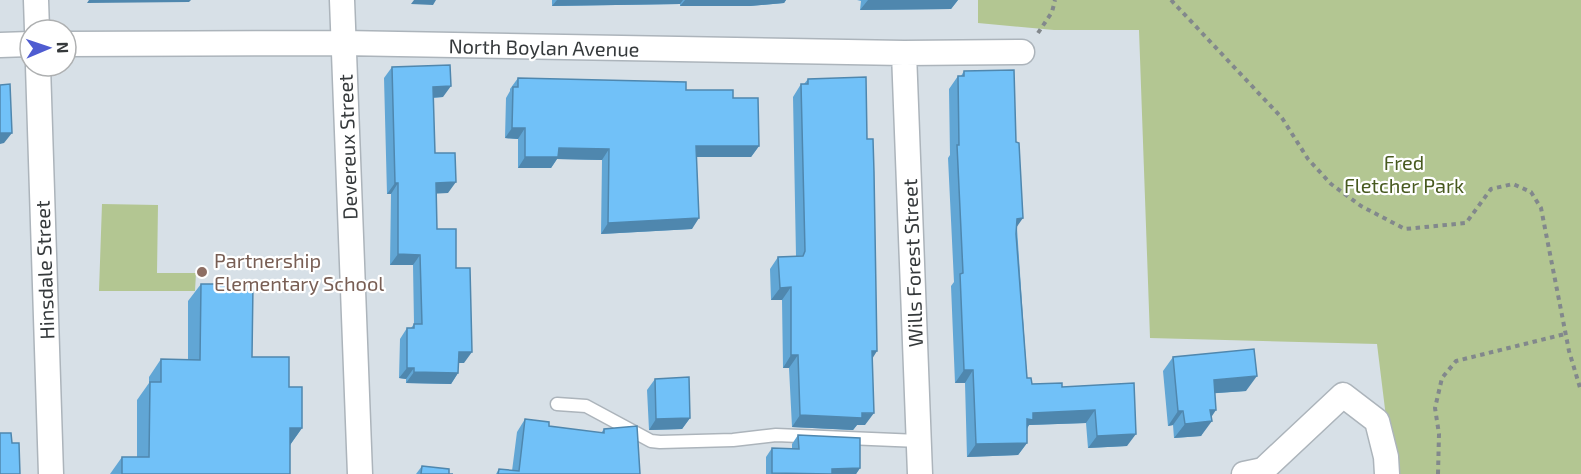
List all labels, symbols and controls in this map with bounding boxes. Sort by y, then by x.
north arrow [18,18,78,78]
street label: North Boylan Avenue [448,33,640,61]
text: N [54,41,73,54]
street label: Devereux Street [332,73,362,220]
park label: Fred Fletcher Park [1344,150,1464,197]
street label: Wills Forest Street [897,178,927,348]
street label: Hinsdale Street [30,200,58,340]
place label: Partnership Elementary School [214,248,384,295]
marker: Partnership Elementary School [195,265,209,279]

